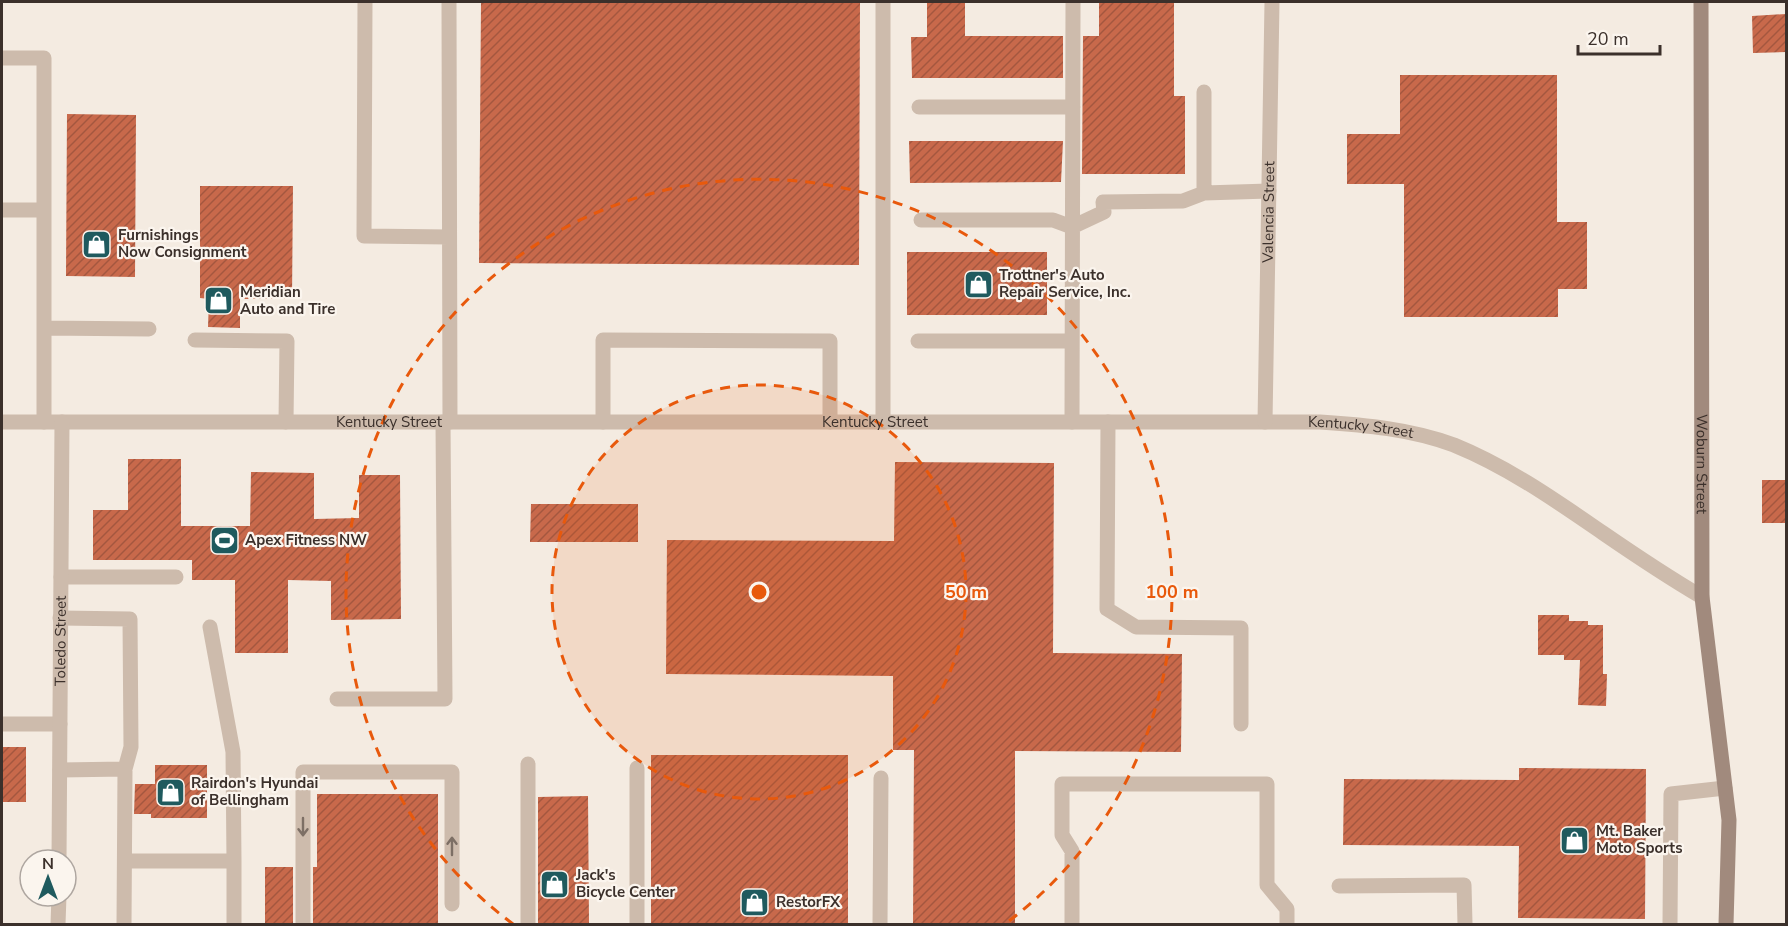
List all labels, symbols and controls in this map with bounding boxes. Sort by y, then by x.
scale bar [1578,18,1660,56]
text: 20 m [1587,27,1629,51]
street label: Valencia Street [1258,160,1279,264]
place label: Furnishings Now Consignment [118,225,247,262]
shop icon: Furnishings Now Consignment [81,228,113,260]
place label: Trottner's Auto Repair Service, Inc. [999,265,1131,302]
shop icon: Trottner's Auto Repair Service, Inc. [962,268,994,300]
place label: Meridian Auto and Tire [240,282,335,319]
shop icon: Meridian Auto and Tire [203,285,235,317]
street label: Kentucky Street [336,412,443,432]
street label: Kentucky Street [822,412,929,432]
street label: Kentucky Street [1308,412,1416,443]
street label: Woburn Street [1692,414,1712,515]
sports icon: Apex Fitness NW [208,524,240,556]
place label: Apex Fitness NW [245,530,367,550]
text: 50 m [945,580,987,604]
text: 100 m [1145,580,1199,604]
centre of rings [749,582,769,602]
street label: Toledo Street [50,595,71,686]
place label: Rairdon's Hyundai of Bellingham [191,773,318,810]
shop icon: Rairdon's Hyundai of Bellingham [154,776,186,808]
one-way arrow [297,816,309,836]
place label: Mt. Baker Moto Sports [1596,821,1682,858]
shop icon: Mt. Baker Moto Sports [1559,824,1591,856]
one-way arrow [446,836,458,856]
north arrow [18,848,78,908]
text: N [42,853,54,875]
place label: Jack's Bicycle Center [575,865,675,902]
shop icon: Jack's Bicycle Center [539,868,571,900]
shop icon: RestorFX [739,886,771,918]
place label: RestorFX [776,892,841,912]

